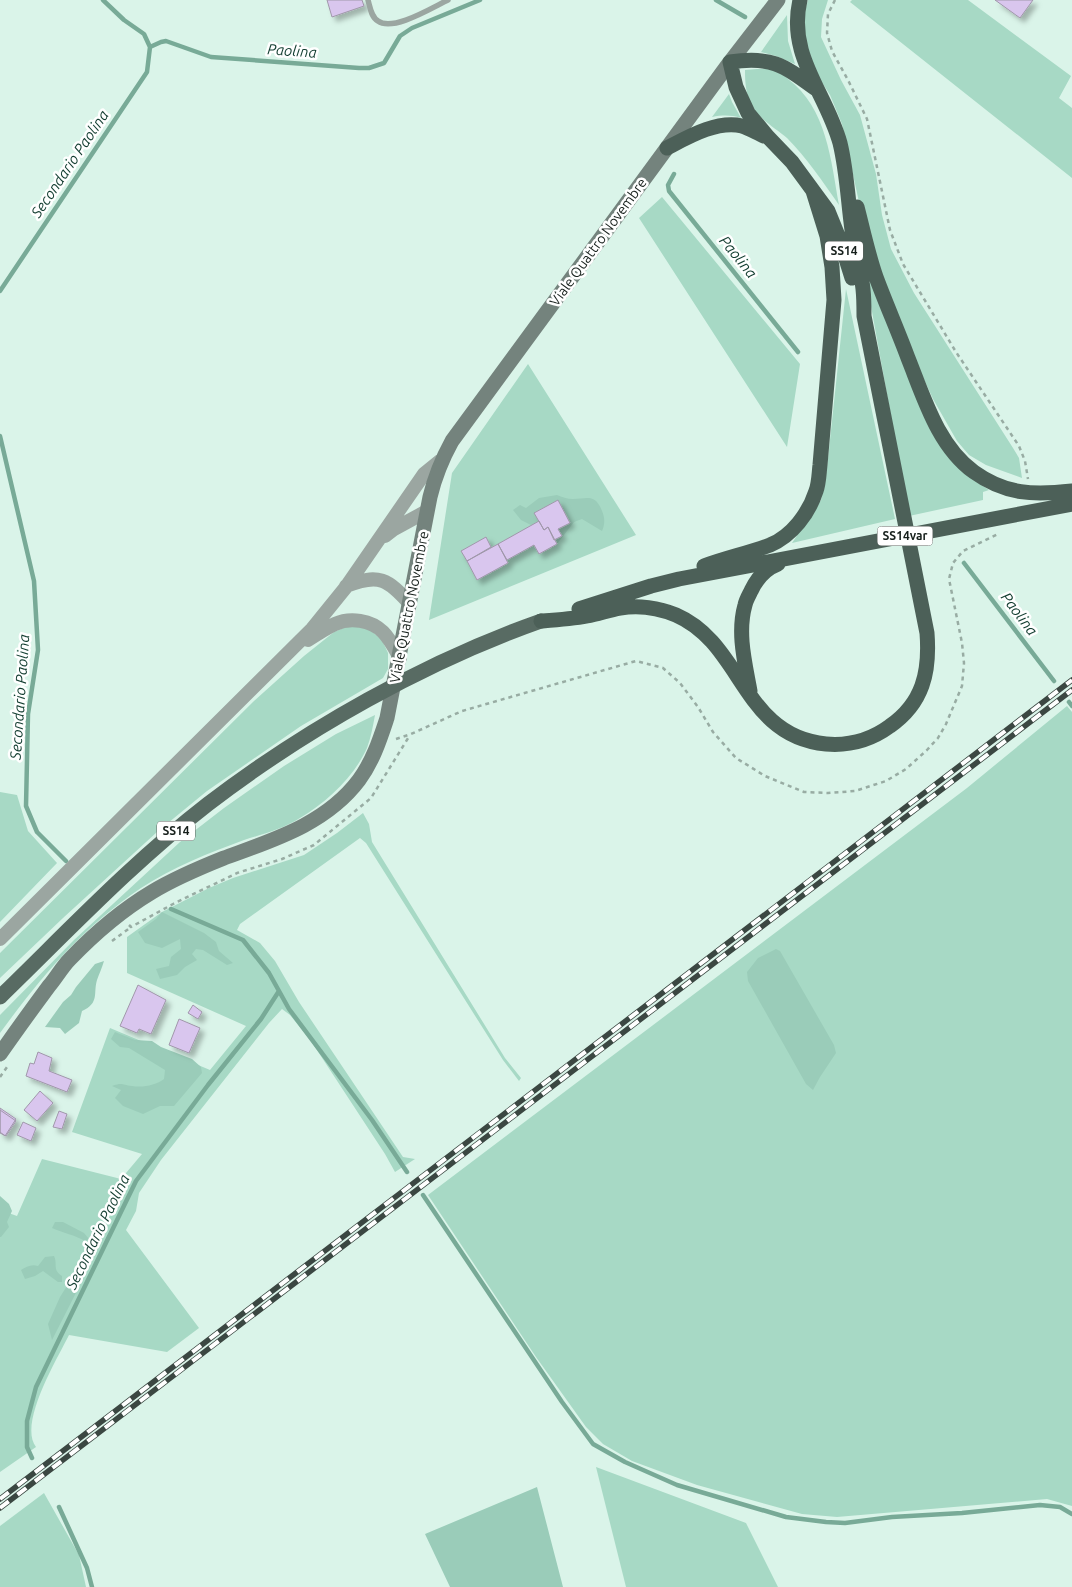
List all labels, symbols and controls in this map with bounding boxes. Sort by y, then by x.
water label: Paolina [267,40,317,61]
water label: Secondario Paolina [27,107,112,221]
street label: Viale Quattro Novembre [546,175,650,309]
water label: Paolina [716,232,761,281]
road number: SS14 [825,242,863,260]
road number: SS14var [878,526,932,546]
street label: Viale Quattro Novembre [386,530,432,684]
water label: Paolina [998,589,1041,639]
water label: Secondario Paolina [7,634,32,761]
road number: SS14 [157,821,195,840]
water label: Secondario Paolina [62,1172,133,1293]

